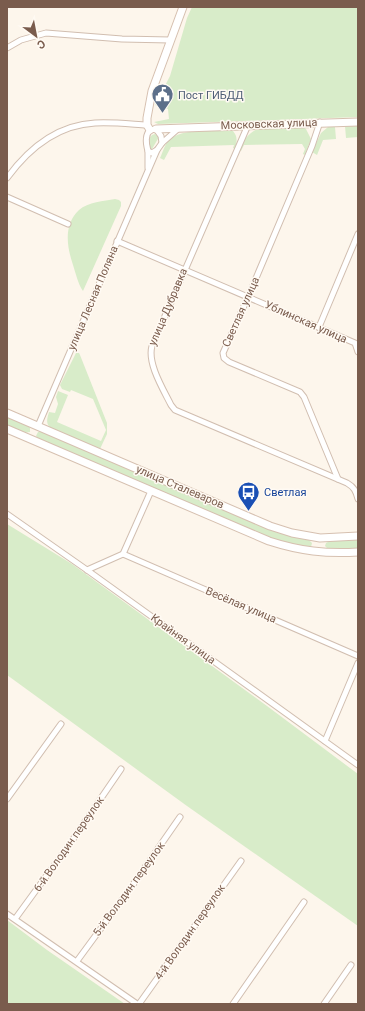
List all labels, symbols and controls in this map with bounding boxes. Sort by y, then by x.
north arrow [16,16,56,56]
text: С [35,37,48,51]
public building icon: Пост ГИБДД [150,82,176,115]
place label: Пост ГИБДД [178,89,243,102]
street label: Московская улица [220,116,318,132]
street label: улица Лесная Поляна [65,244,121,352]
street label: улица Дубравка [146,266,190,348]
street label: Светлая улица [220,275,262,349]
street label: Ублинская улица [263,298,349,346]
street label: улица Сталеваров [134,463,226,511]
bus stop icon: Светлая [235,479,261,512]
place label: Светлая [264,486,306,499]
street label: Весёлая улица [204,584,278,626]
street label: Крайняя улица [148,611,218,667]
street label: 6-й Володин переулок [31,794,107,894]
street label: 5-й Володин переулок [90,839,168,939]
street label: 4-й Володин переулок [152,882,228,982]

